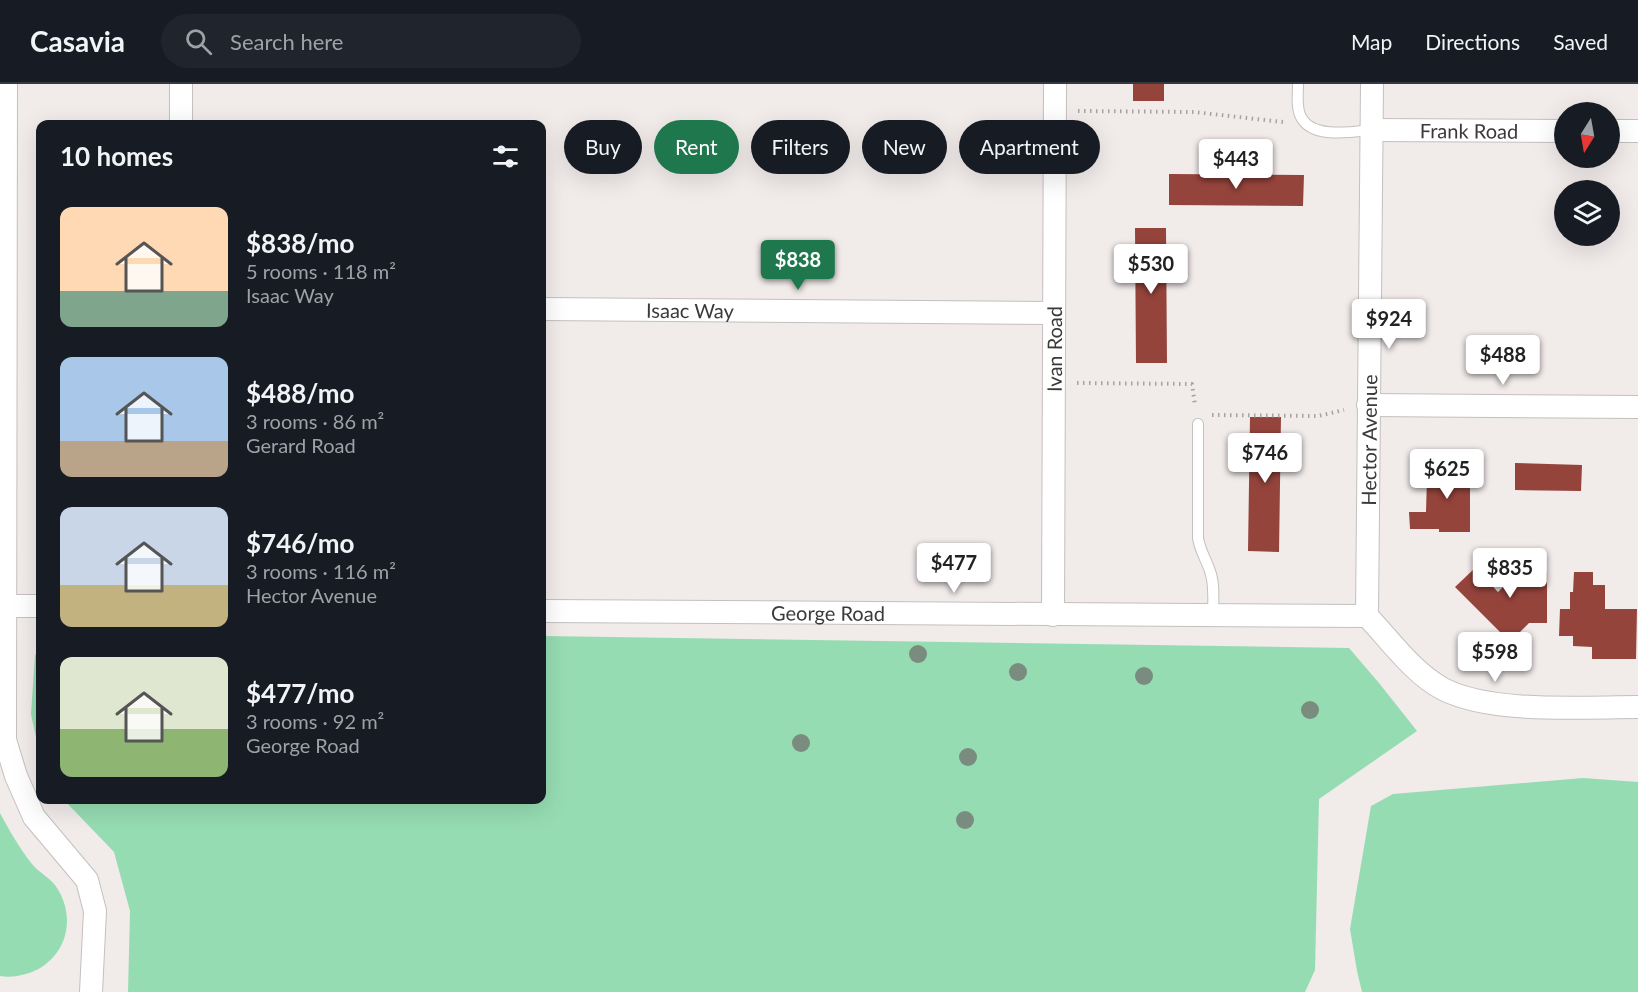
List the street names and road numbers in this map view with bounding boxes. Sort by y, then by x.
street label: Frank Road [1420,118,1518,143]
street label: Isaac Way [646,298,735,323]
street label: Ivan Road [1042,306,1066,392]
street label: Hector Avenue [1356,374,1381,506]
street label: George Road [771,600,885,625]

